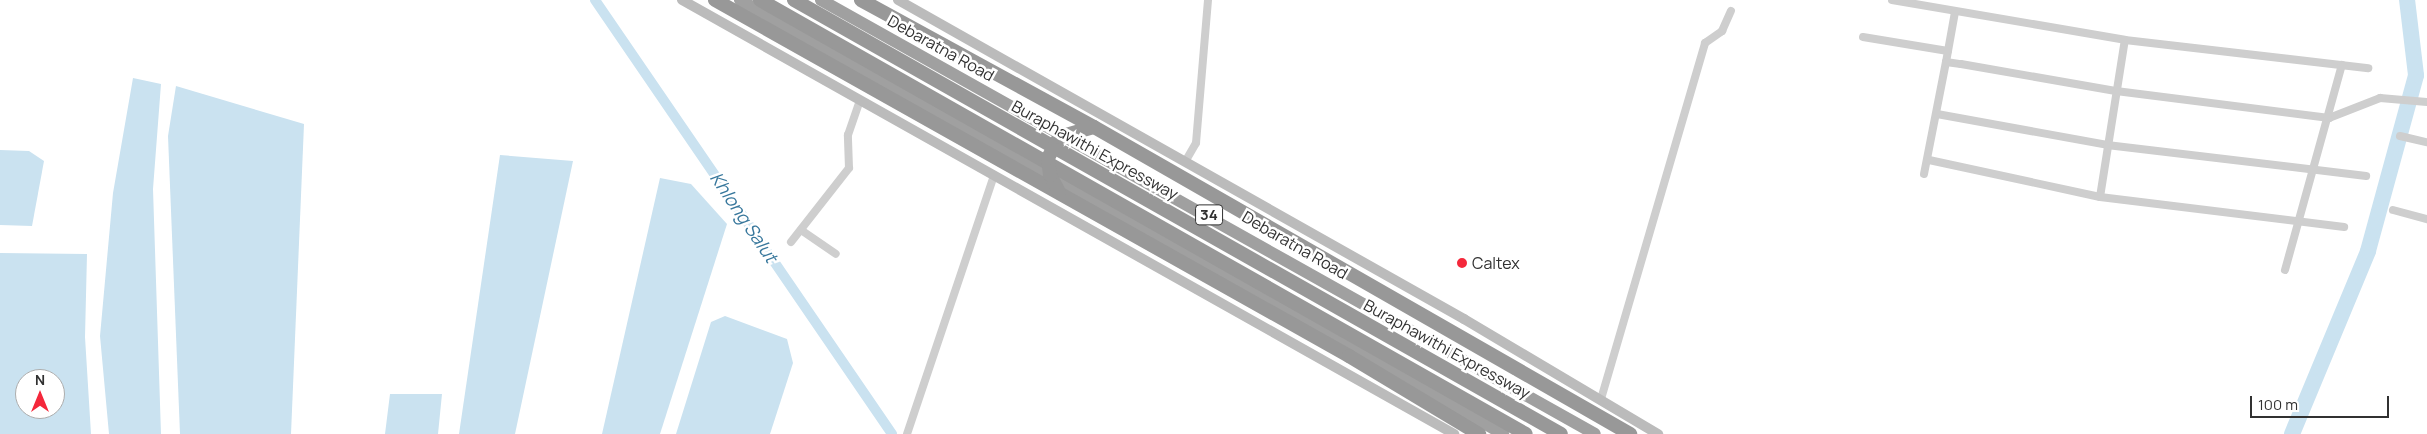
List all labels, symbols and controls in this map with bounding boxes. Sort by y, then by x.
street label: Debaratna Road [884,11,998,85]
street label: Buraphawithi Expressway [1008,96,1182,204]
water label: Khlong Salut [706,168,782,266]
road number: 34 [1194,202,1224,228]
street label: Debaratna Road [1239,207,1351,283]
place label: Caltex [1472,253,1520,273]
marker: Caltex [1456,257,1468,269]
street label: Buraphawithi Expressway [1360,295,1534,403]
north arrow [15,369,65,419]
text: N [35,370,45,389]
scale bar [2252,386,2391,418]
text: 100 m [2258,394,2298,415]

